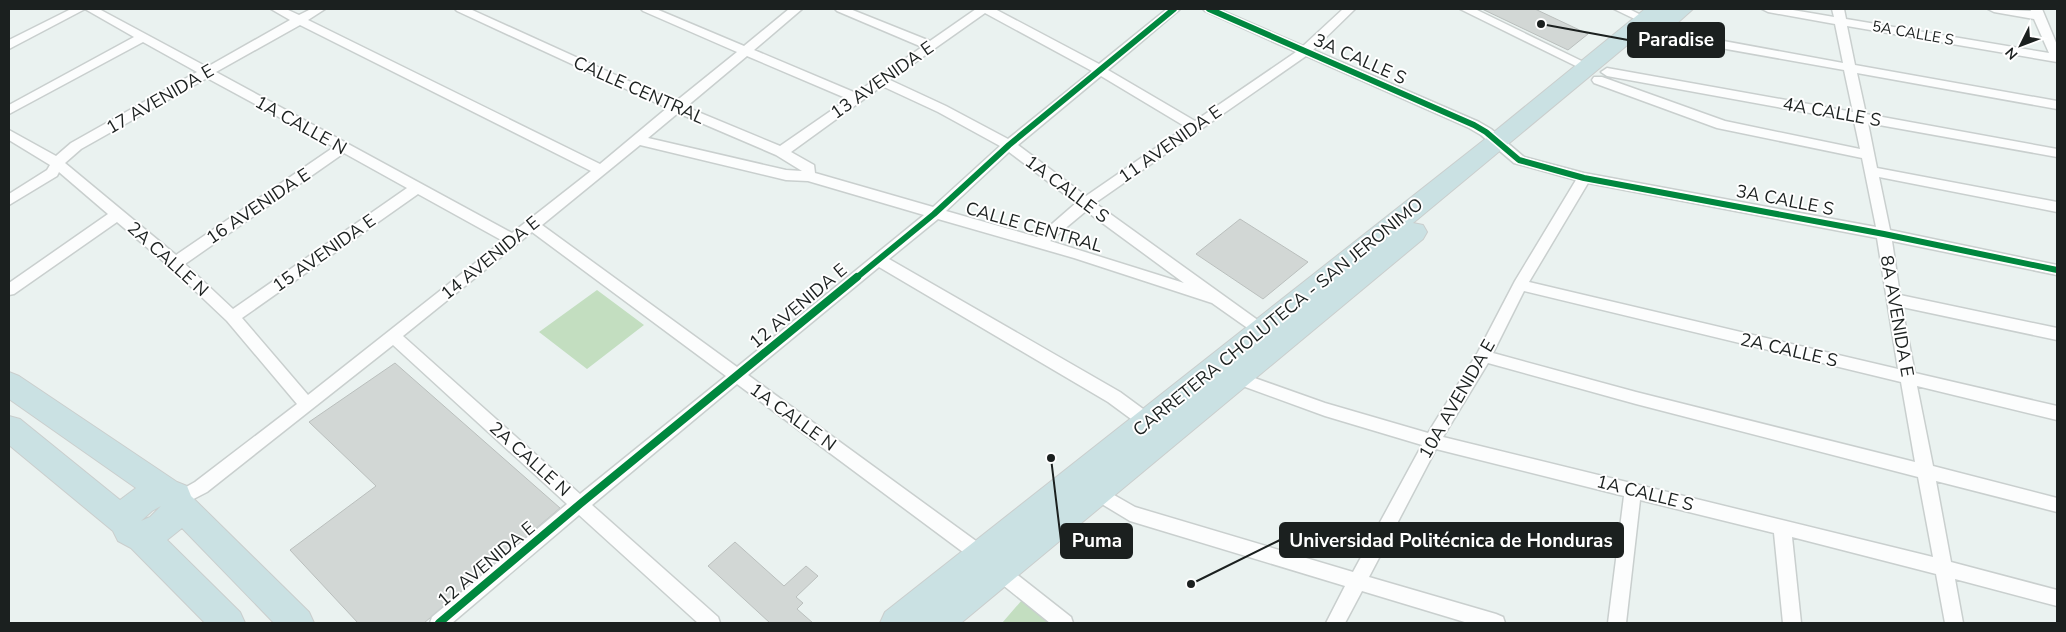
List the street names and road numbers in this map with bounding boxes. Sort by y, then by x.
street label: 5A CALLE S [1871,16,1955,50]
street label: 3A CALLE S [1310,28,1410,90]
street label: 13 AVENIDA E [826,36,938,124]
street label: CALLE CENTRAL [570,50,709,130]
street label: 17 AVENIDA E [102,58,218,140]
street label: 1A CALLE N [251,90,351,160]
street label: 4A CALLE S [1781,92,1883,132]
street label: 11 AVENIDA E [1114,100,1226,188]
street label: 1A CALLE S [1020,150,1114,228]
street label: 16 AVENIDA E [201,162,315,250]
street label: 3A CALLE S [1734,179,1836,221]
street label: CARRETERA CHOLUTECA - SAN JERONIMO [1128,192,1428,442]
street label: CALLE CENTRAL [963,196,1105,258]
street label: 15 AVENIDA E [268,209,380,297]
street label: 14 AVENIDA E [436,211,544,305]
street label: 2A CALLE N [122,216,214,302]
street label: 8A AVENIDA E [1875,253,1919,379]
street label: 12 AVENIDA E [744,258,852,354]
street label: 2A CALLE S [1738,327,1840,373]
street label: 10A AVENIDA E [1413,335,1501,463]
street label: 1A CALLE N [745,377,841,457]
street label: 2A CALLE N [484,416,576,502]
street label: 1A CALLE S [1594,469,1696,517]
street label: 12 AVENIDA E [432,516,540,612]

